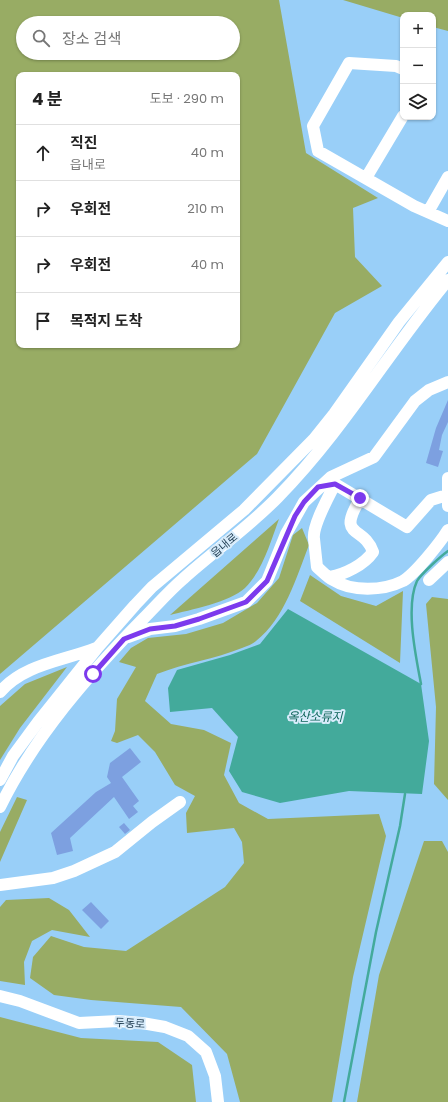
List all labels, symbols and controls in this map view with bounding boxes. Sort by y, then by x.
map controls [400,12,436,120]
button: + [400,12,436,48]
search box [16,16,240,60]
icon: search [30,27,52,49]
text: 장소 검색 [62,28,121,49]
button: − [400,48,436,84]
button: layers [400,84,436,120]
text: 4 분 [32,87,63,111]
text: 도보 · 290 m [150,89,224,108]
text: 직진 [70,132,98,153]
icon: ahead [32,142,54,164]
text: 40 m [191,143,224,162]
text: 읍내로 [70,155,106,174]
icon: right [32,198,54,220]
text: 우회전 [70,198,111,219]
text: 210 m [187,199,224,218]
icon: right [32,254,54,276]
text: 우회전 [70,254,111,275]
text: 40 m [191,255,224,274]
icon: arrive [32,310,54,332]
text: 목적지 도착 [70,310,142,331]
route end [351,489,369,507]
street label: 읍내로 [207,529,241,561]
route start [84,665,102,683]
water label: 옥산소류지 [287,708,344,725]
street label: 두동로 [114,1014,146,1032]

